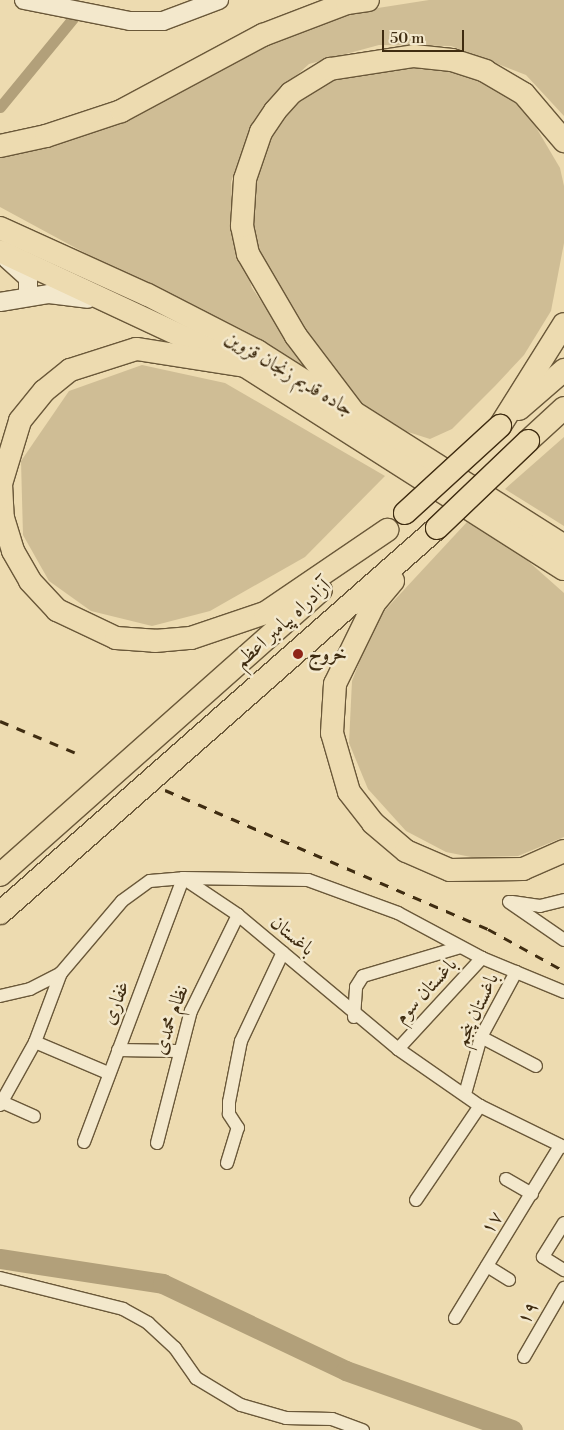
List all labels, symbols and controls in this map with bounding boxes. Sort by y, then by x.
scale bar [384,20,466,52]
text: 50 m [390,29,424,48]
street label: جاده قدیم زنجان قزوین [220,326,358,422]
street label: آزادراه پیامبر اعظم [230,574,336,674]
place label: خروج [308,642,347,666]
marker: خروج [292,648,304,660]
street label: باغستان [265,911,319,961]
street label: باغستان سوم [389,953,463,1029]
street label: باغستان پنجم [450,969,504,1051]
street label: غفاری [96,978,136,1028]
street label: نظام محمدی [148,982,194,1058]
street label: ۱۷ [476,1207,508,1239]
street label: ۱۹ [512,1297,544,1329]

